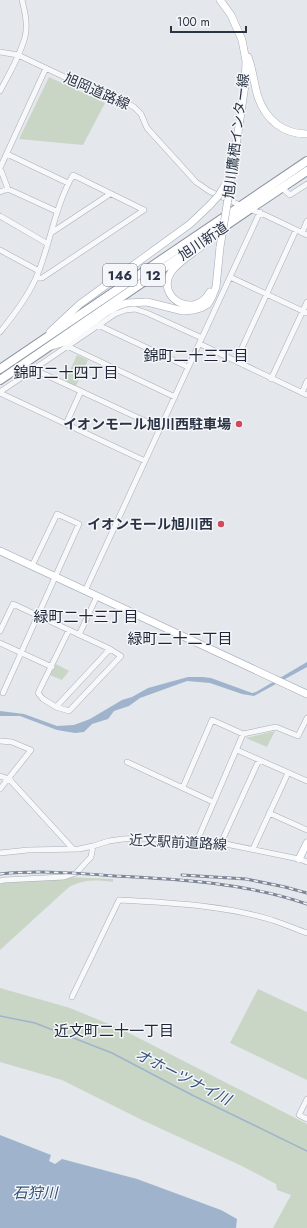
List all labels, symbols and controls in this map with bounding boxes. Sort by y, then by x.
scale bar [171,8,246,34]
text: 100 m [177,13,210,31]
street label: 旭岡道路線 [61,68,133,114]
street label: 旭川鷹栖インター線 [218,72,254,200]
street label: 旭川新道 [174,217,232,265]
road number: 146 [103,264,137,286]
road number: 12 [141,264,165,286]
district label: 錦町二十三丁目 [143,345,249,367]
district label: 錦町二十四丁目 [13,362,119,384]
place label: イオンモール旭川西駐車場 [63,414,231,434]
marker: イオンモール旭川西駐車場 [234,419,244,429]
place label: イオンモール旭川西 [87,514,213,534]
marker: イオンモール旭川西 [216,519,226,529]
district label: 緑町二十三丁目 [33,606,139,628]
district label: 緑町二十二丁目 [127,628,233,650]
street label: 近文駅前道路線 [129,829,227,855]
district label: 近文町二十一丁目 [54,1020,174,1042]
water label: オホーツナイ川 [131,1043,236,1111]
water label: 石狩川 [12,1182,59,1204]

